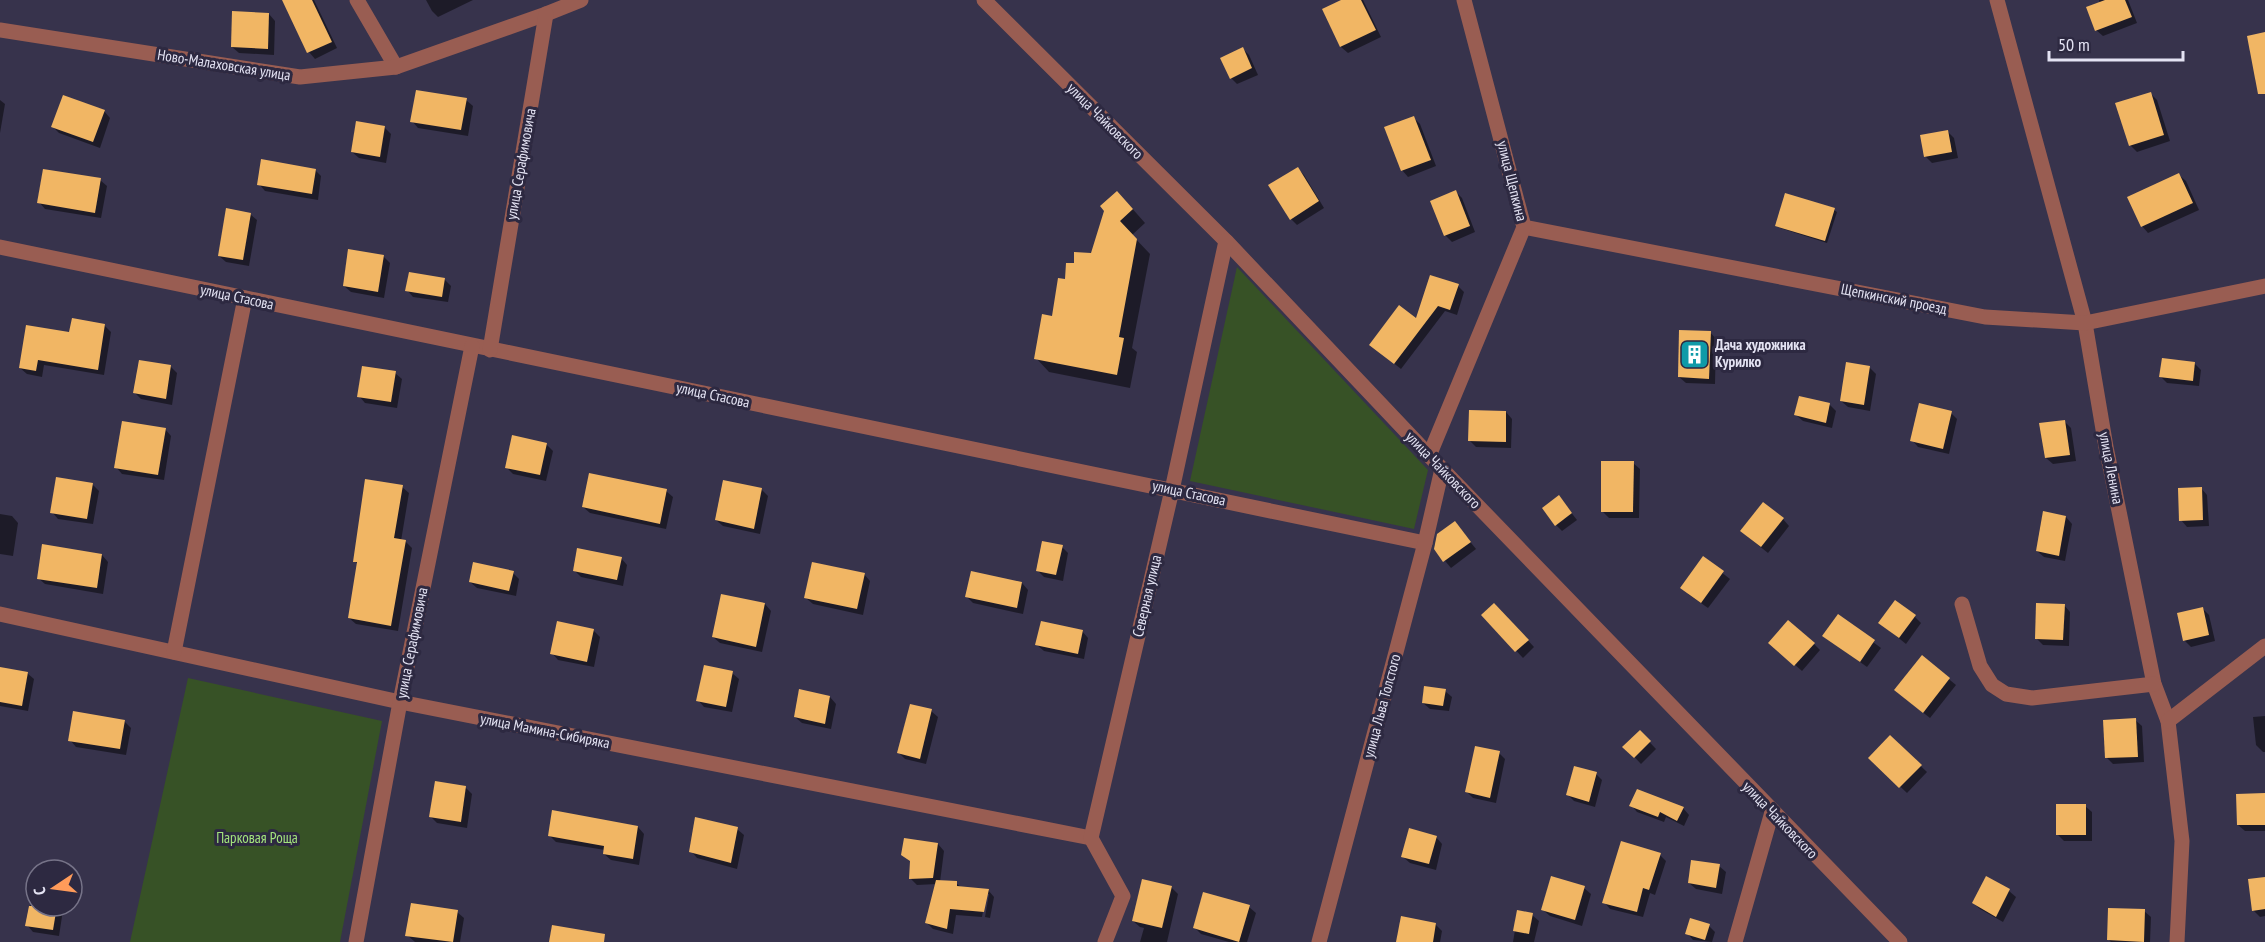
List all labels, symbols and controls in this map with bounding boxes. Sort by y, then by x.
scale bar [2049,24,2182,62]
text: 50 m [2058,33,2090,56]
street label: Ново-Малаховская улица [156,45,292,84]
street label: улица Чайковского [1063,78,1148,163]
street label: улица Серафимовича [501,107,540,221]
street label: улица Щепкина [1493,139,1532,223]
street label: улица Стасова [199,279,275,314]
street label: Щепкинский проезд [1840,279,1949,318]
place label: Дача художника Курилко [1715,335,1806,371]
building icon: Дача художника Курилко [1678,338,1710,370]
street label: улица Стасова [675,377,751,412]
street label: улица Чайковского [1402,427,1485,512]
street label: улица Ленина [2095,430,2128,506]
street label: улица Стасова [1151,475,1227,510]
street label: Северная улица [1128,553,1165,639]
street label: улица Серафимовича [391,586,432,700]
street label: улица Льва Толстого [1359,652,1405,760]
street label: улица Мамина-Сибиряка [479,709,611,752]
street label: улица Чайковского [1739,777,1822,862]
park label: Парковая Роща [216,828,298,847]
north arrow [24,858,84,918]
text: С [29,885,50,897]

